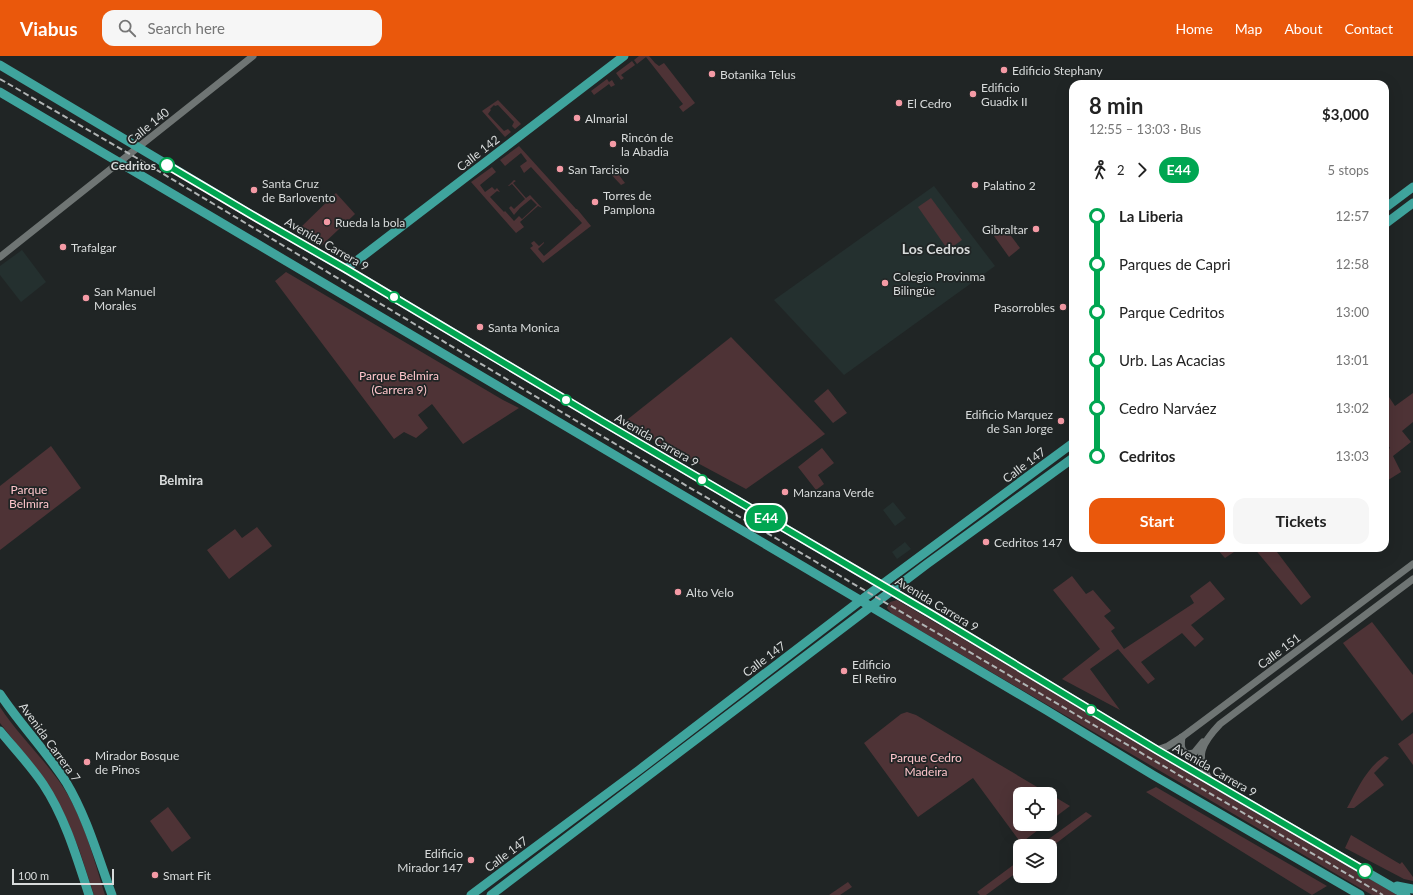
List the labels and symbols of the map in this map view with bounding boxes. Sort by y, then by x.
place label: Edificio Stephany [1012,63,1103,78]
marker: Edificio Stephany [999,65,1009,75]
place label: Botanika Telus [720,67,796,82]
marker: Botanika Telus [707,69,717,79]
place label: Edificio Guadix II [981,80,1028,109]
marker: Edificio Guadix II [968,89,978,99]
place label: El Cedro [907,96,952,111]
marker: El Cedro [894,98,904,108]
street label: Calle 140 [124,104,172,148]
place label: Almarial [585,111,628,126]
marker: Almarial [572,113,582,123]
place label: Rincón de la Abadia [621,130,673,159]
street label: Calle 142 [454,132,502,174]
marker: Rincón de la Abadia [608,139,618,149]
marker: Cedritos [159,157,175,173]
place label: Cedritos [111,158,156,173]
place label: San Tarcisio [568,162,629,177]
marker: San Tarcisio [555,164,565,174]
place label: Santa Cruz de Barlovento [262,176,336,205]
place label: Palatino 2 [983,178,1036,193]
marker: Palatino 2 [970,180,980,190]
marker: Santa Cruz de Barlovento [249,185,259,195]
place label: Torres de Pamplona [603,188,655,217]
marker: Torres de Pamplona [590,197,600,207]
street label: Avenida Carrera 9 [282,214,372,274]
place label: Rueda la bola [335,215,405,230]
marker: Rueda la bola [322,217,332,227]
place label: Gibraltar [982,222,1029,237]
marker: Gibraltar [1031,224,1041,234]
place label: Trafalgar [71,240,117,255]
district label: Los Cedros [902,240,970,257]
marker: Trafalgar [58,242,68,252]
place label: Colegio Provinma Bilingüe [893,269,985,298]
marker: Colegio Provinma Bilingüe [880,278,890,288]
place label: San Manuel Morales [94,284,156,313]
unlabelled marker [388,291,400,303]
marker: San Manuel Morales [81,293,91,303]
place label: Pasorrobles [994,300,1055,315]
marker: Pasorrobles [1058,302,1068,312]
place label: Santa Monica [488,320,559,335]
marker: Santa Monica [475,322,485,332]
park label: Parque Belmira (Carrera 9) [359,368,439,397]
unlabelled marker [560,394,572,406]
place label: Edificio Marquez de San Jorge [965,407,1054,436]
street label: Avenida Carrera 9 [612,410,702,470]
marker: Edificio Marquez de San Jorge [1056,416,1066,426]
street label: Calle 147 [1000,444,1048,486]
district label: Belmira [159,472,203,488]
unlabelled marker [696,474,708,486]
park label: Parque Belmira [9,482,49,511]
place label: Manzana Verde [793,485,874,500]
marker: Manzana Verde [780,487,790,497]
line badge: E44 [743,505,789,531]
place label: Cedritos 147 [994,535,1062,550]
marker: Cedritos 147 [981,537,991,547]
street label: Avenida Carrera 9 [893,573,981,635]
place label: Alto Velo [686,585,734,600]
marker: Alto Velo [673,587,683,597]
street label: Calle 151 [1255,630,1303,672]
street label: Calle 147 [740,638,788,680]
place label: Edificio El Retiro [852,657,897,686]
marker: Edificio El Retiro [839,666,849,676]
street label: Avenida Carrera 7 [16,699,84,785]
unlabelled marker [1085,704,1097,716]
street label: Avenida Carrera 9 [1170,740,1260,800]
place label: Mirador Bosque de Pinos [95,748,179,777]
park label: Parque Cedro Madeira [890,750,962,779]
marker: Mirador Bosque de Pinos [82,757,92,767]
street label: Calle 147 [482,833,530,875]
place label: Edificio Mirador 147 [397,846,463,875]
marker: Edificio Mirador 147 [466,855,476,865]
unlabelled marker [1357,863,1373,879]
scale bar [12,867,114,886]
place label: Smart Fit [163,868,212,883]
marker: Smart Fit [150,870,160,880]

